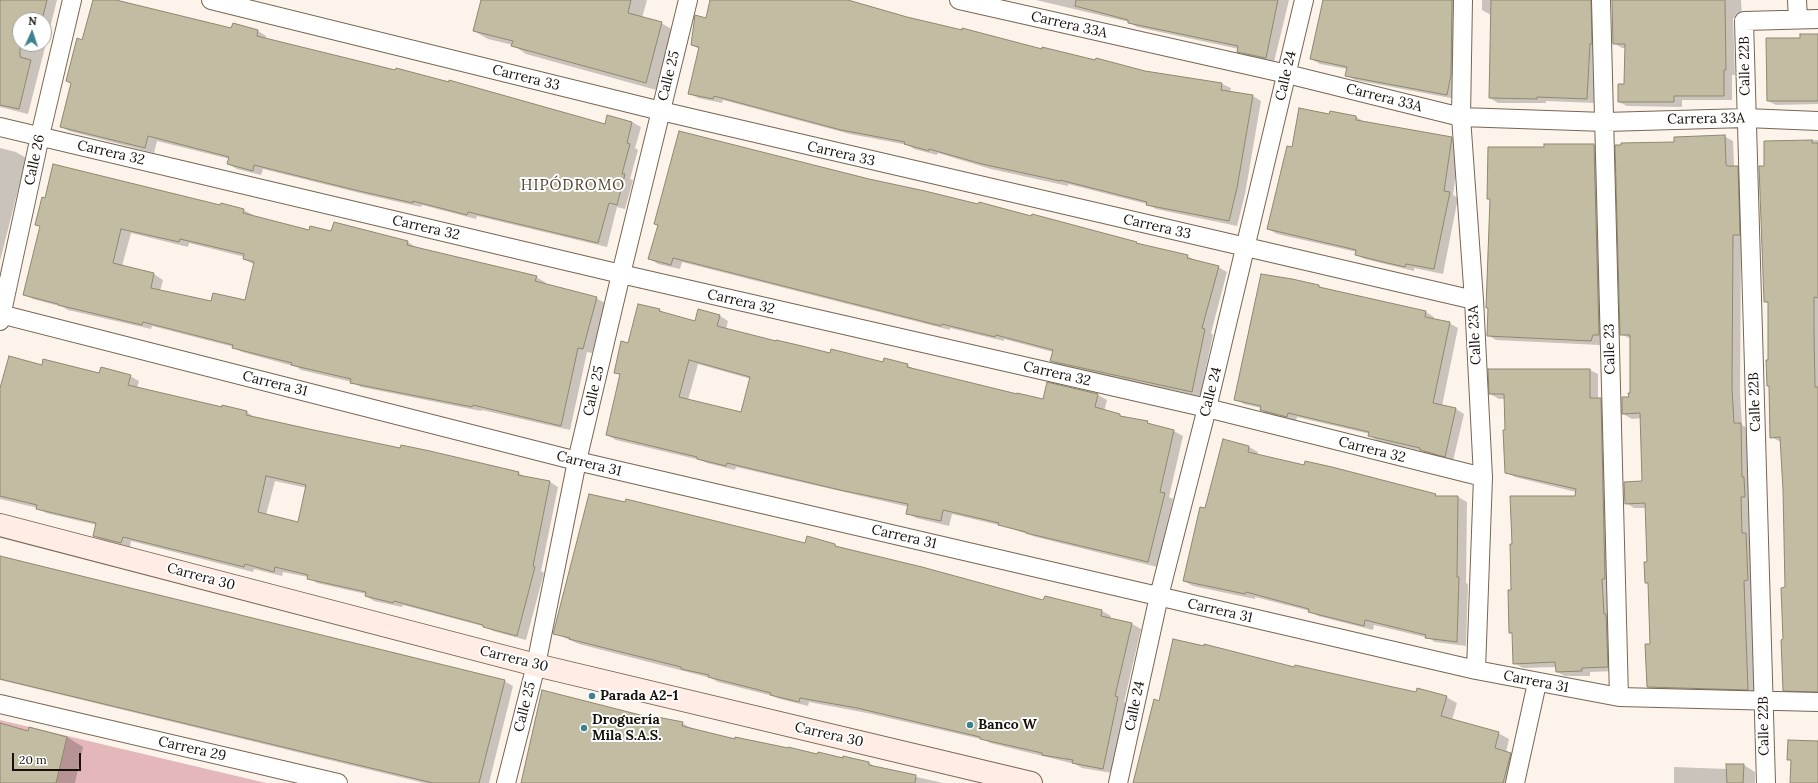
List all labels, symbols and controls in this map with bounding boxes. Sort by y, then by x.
street label: Carrera 33A [1029,8,1109,42]
north arrow [12,12,52,52]
text: N [28,14,37,28]
street label: Calle 22B [1736,36,1754,96]
street label: Calle 25 [655,49,683,103]
street label: Calle 24 [1272,49,1300,103]
street label: Carrera 33 [490,61,562,95]
street label: Carrera 33A [1344,80,1424,116]
street label: Carrera 33A [1667,110,1745,128]
street label: Calle 26 [21,133,49,187]
street label: Carrera 32 [76,137,146,169]
street label: Carrera 33 [805,138,877,170]
district label: HIPÓDROMO [521,177,625,195]
street label: Carrera 33 [1121,211,1193,243]
street label: Carrera 32 [391,212,461,244]
street label: Carrera 32 [706,286,776,318]
street label: Calle 23A [1465,305,1485,365]
street label: Calle 23 [1601,323,1619,375]
street label: Carrera 32 [1022,358,1092,390]
street label: Calle 25 [580,364,608,418]
street label: Calle 24 [1197,365,1225,419]
street label: Carrera 31 [241,368,309,400]
street label: Calle 22B [1746,372,1764,432]
street label: Carrera 32 [1337,434,1407,466]
street label: Carrera 31 [555,448,623,480]
street label: Carrera 31 [870,521,938,553]
street label: Carrera 30 [165,560,237,594]
street label: Carrera 31 [1186,595,1254,627]
street label: Carrera 30 [478,642,550,676]
street label: Carrera 31 [1502,667,1570,697]
street label: Calle 24 [1122,679,1148,733]
street label: Calle 25 [511,680,539,734]
place label: Parada A2-1 [600,688,678,704]
marker: Parada A2-1 [587,691,597,701]
street label: Calle 22B [1755,696,1773,756]
place label: Droguería Mila S.A.S. [592,712,661,744]
place label: Banco W [978,717,1037,733]
street label: Carrera 30 [793,719,865,751]
marker: Banco W [965,720,975,730]
marker: Droguería Mila S.A.S. [579,723,589,733]
street label: Carrera 29 [156,733,228,765]
scale bar [14,745,83,771]
text: 20 m [19,752,47,767]

